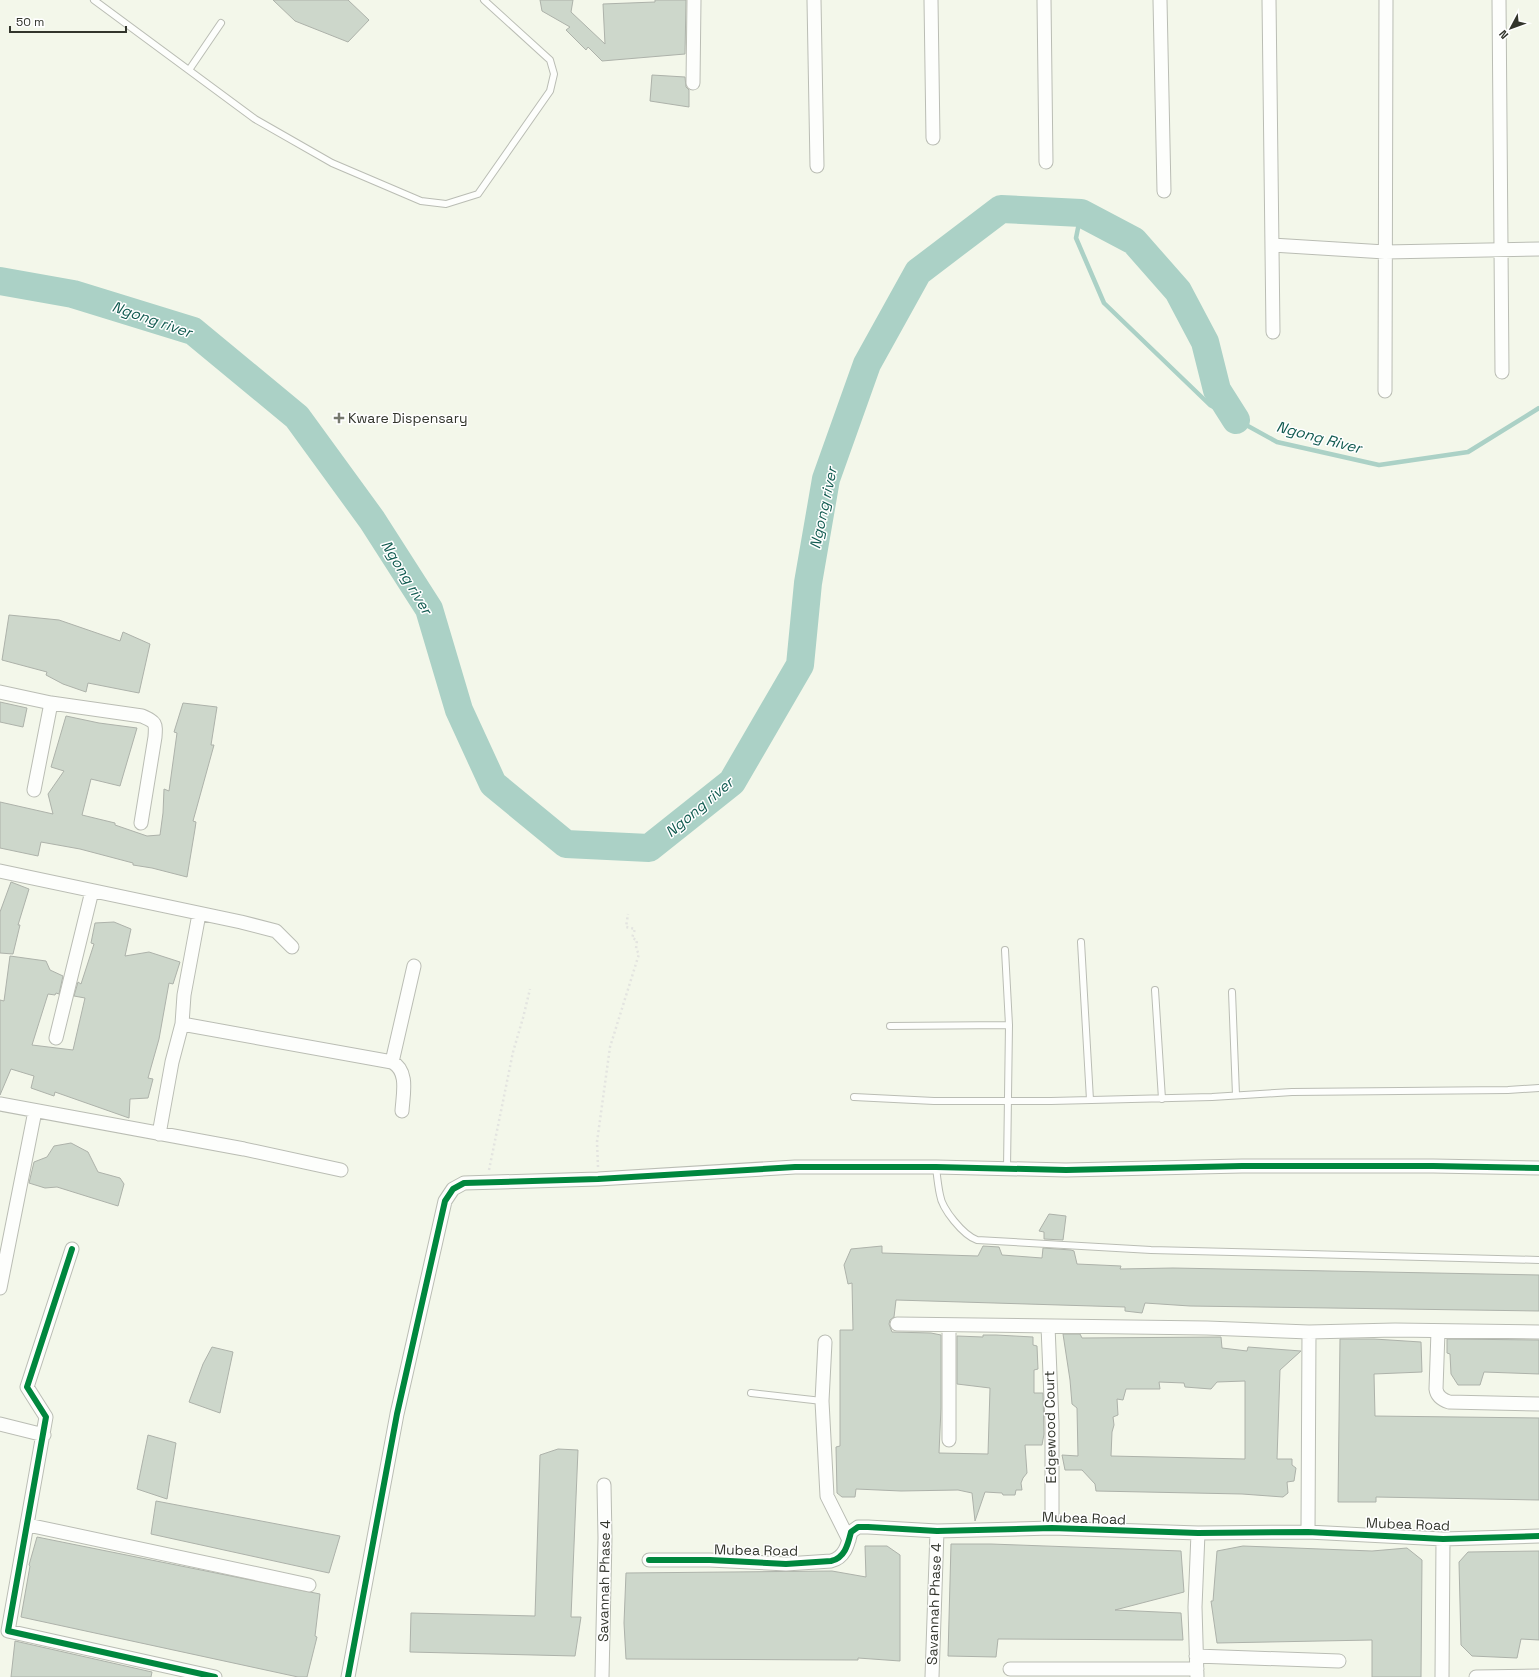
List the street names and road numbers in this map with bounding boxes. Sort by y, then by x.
street label: Edgewood Court [1040,1370,1060,1484]
street label: Mubea Road [1042,1508,1126,1528]
street label: Mubea Road [1366,1514,1450,1534]
street label: Savannah Phase 4 [594,1520,614,1642]
street label: Mubea Road [714,1540,798,1560]
street label: Savannah Phase 4 [923,1542,945,1665]

